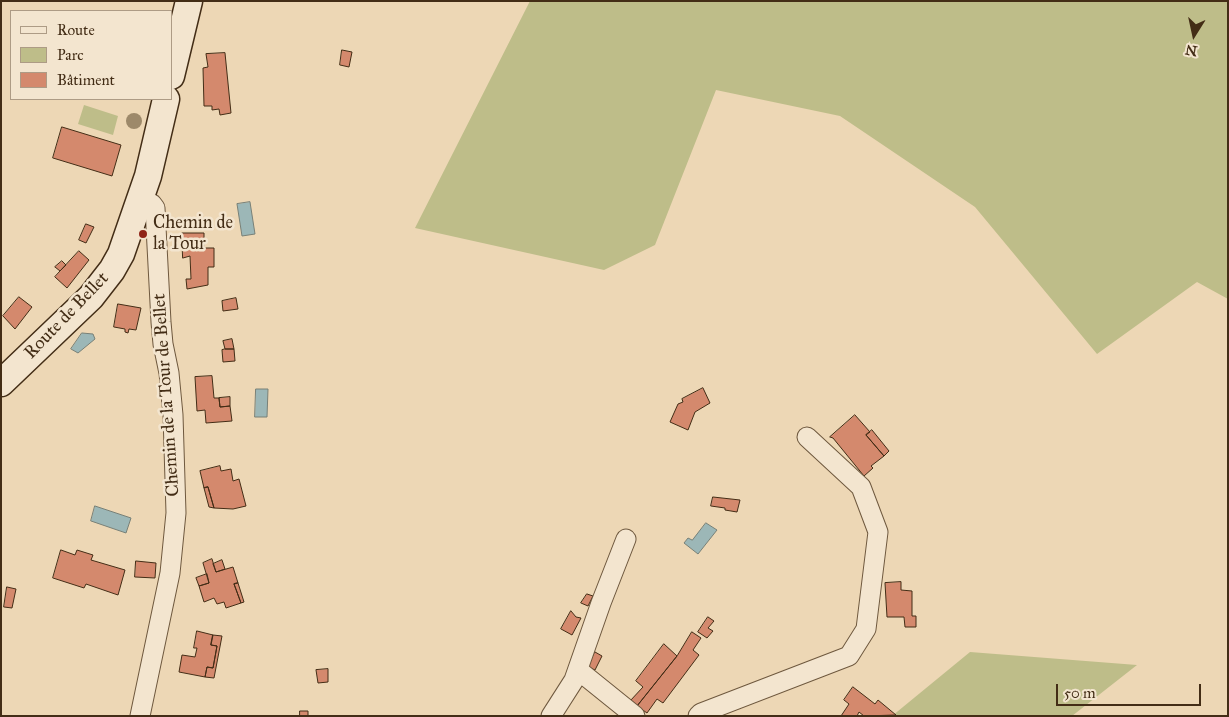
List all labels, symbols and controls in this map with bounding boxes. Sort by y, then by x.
legend [10,10,172,100]
north arrow [1169,10,1219,60]
text: Route [57,21,95,39]
text: N [1184,41,1199,60]
text: Parc [57,46,84,64]
text: Bâtiment [57,71,115,89]
place label: Chemin de la Tour [153,213,233,255]
marker: Chemin de la Tour [137,228,149,240]
street label: Route de Bellet [20,268,114,364]
street label: Chemin de la Tour de Bellet [149,293,185,497]
scale bar [1059,674,1204,706]
text: 50 m [1064,684,1096,702]

